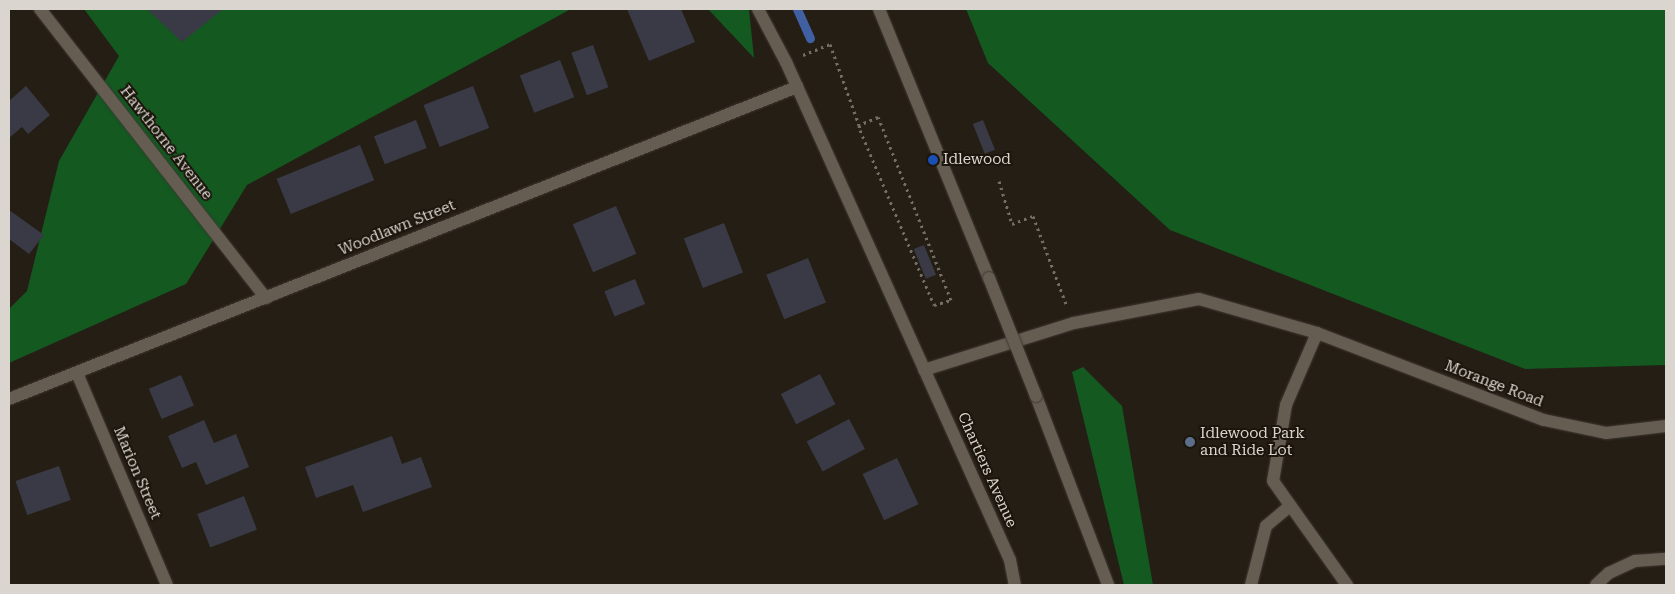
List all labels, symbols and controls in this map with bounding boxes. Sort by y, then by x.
street label: Hawthorne Avenue [116,83,216,203]
place label: Idlewood [943,151,1011,169]
marker: Idlewood [927,154,939,166]
street label: Woodlawn Street [336,196,458,260]
street label: Morange Road [1442,357,1546,411]
street label: Chartiers Avenue [953,409,1021,531]
street label: Marion Street [109,424,165,522]
place label: Idlewood Park and Ride Lot [1200,424,1305,459]
marker: Idlewood Park and Ride Lot [1184,436,1196,448]

